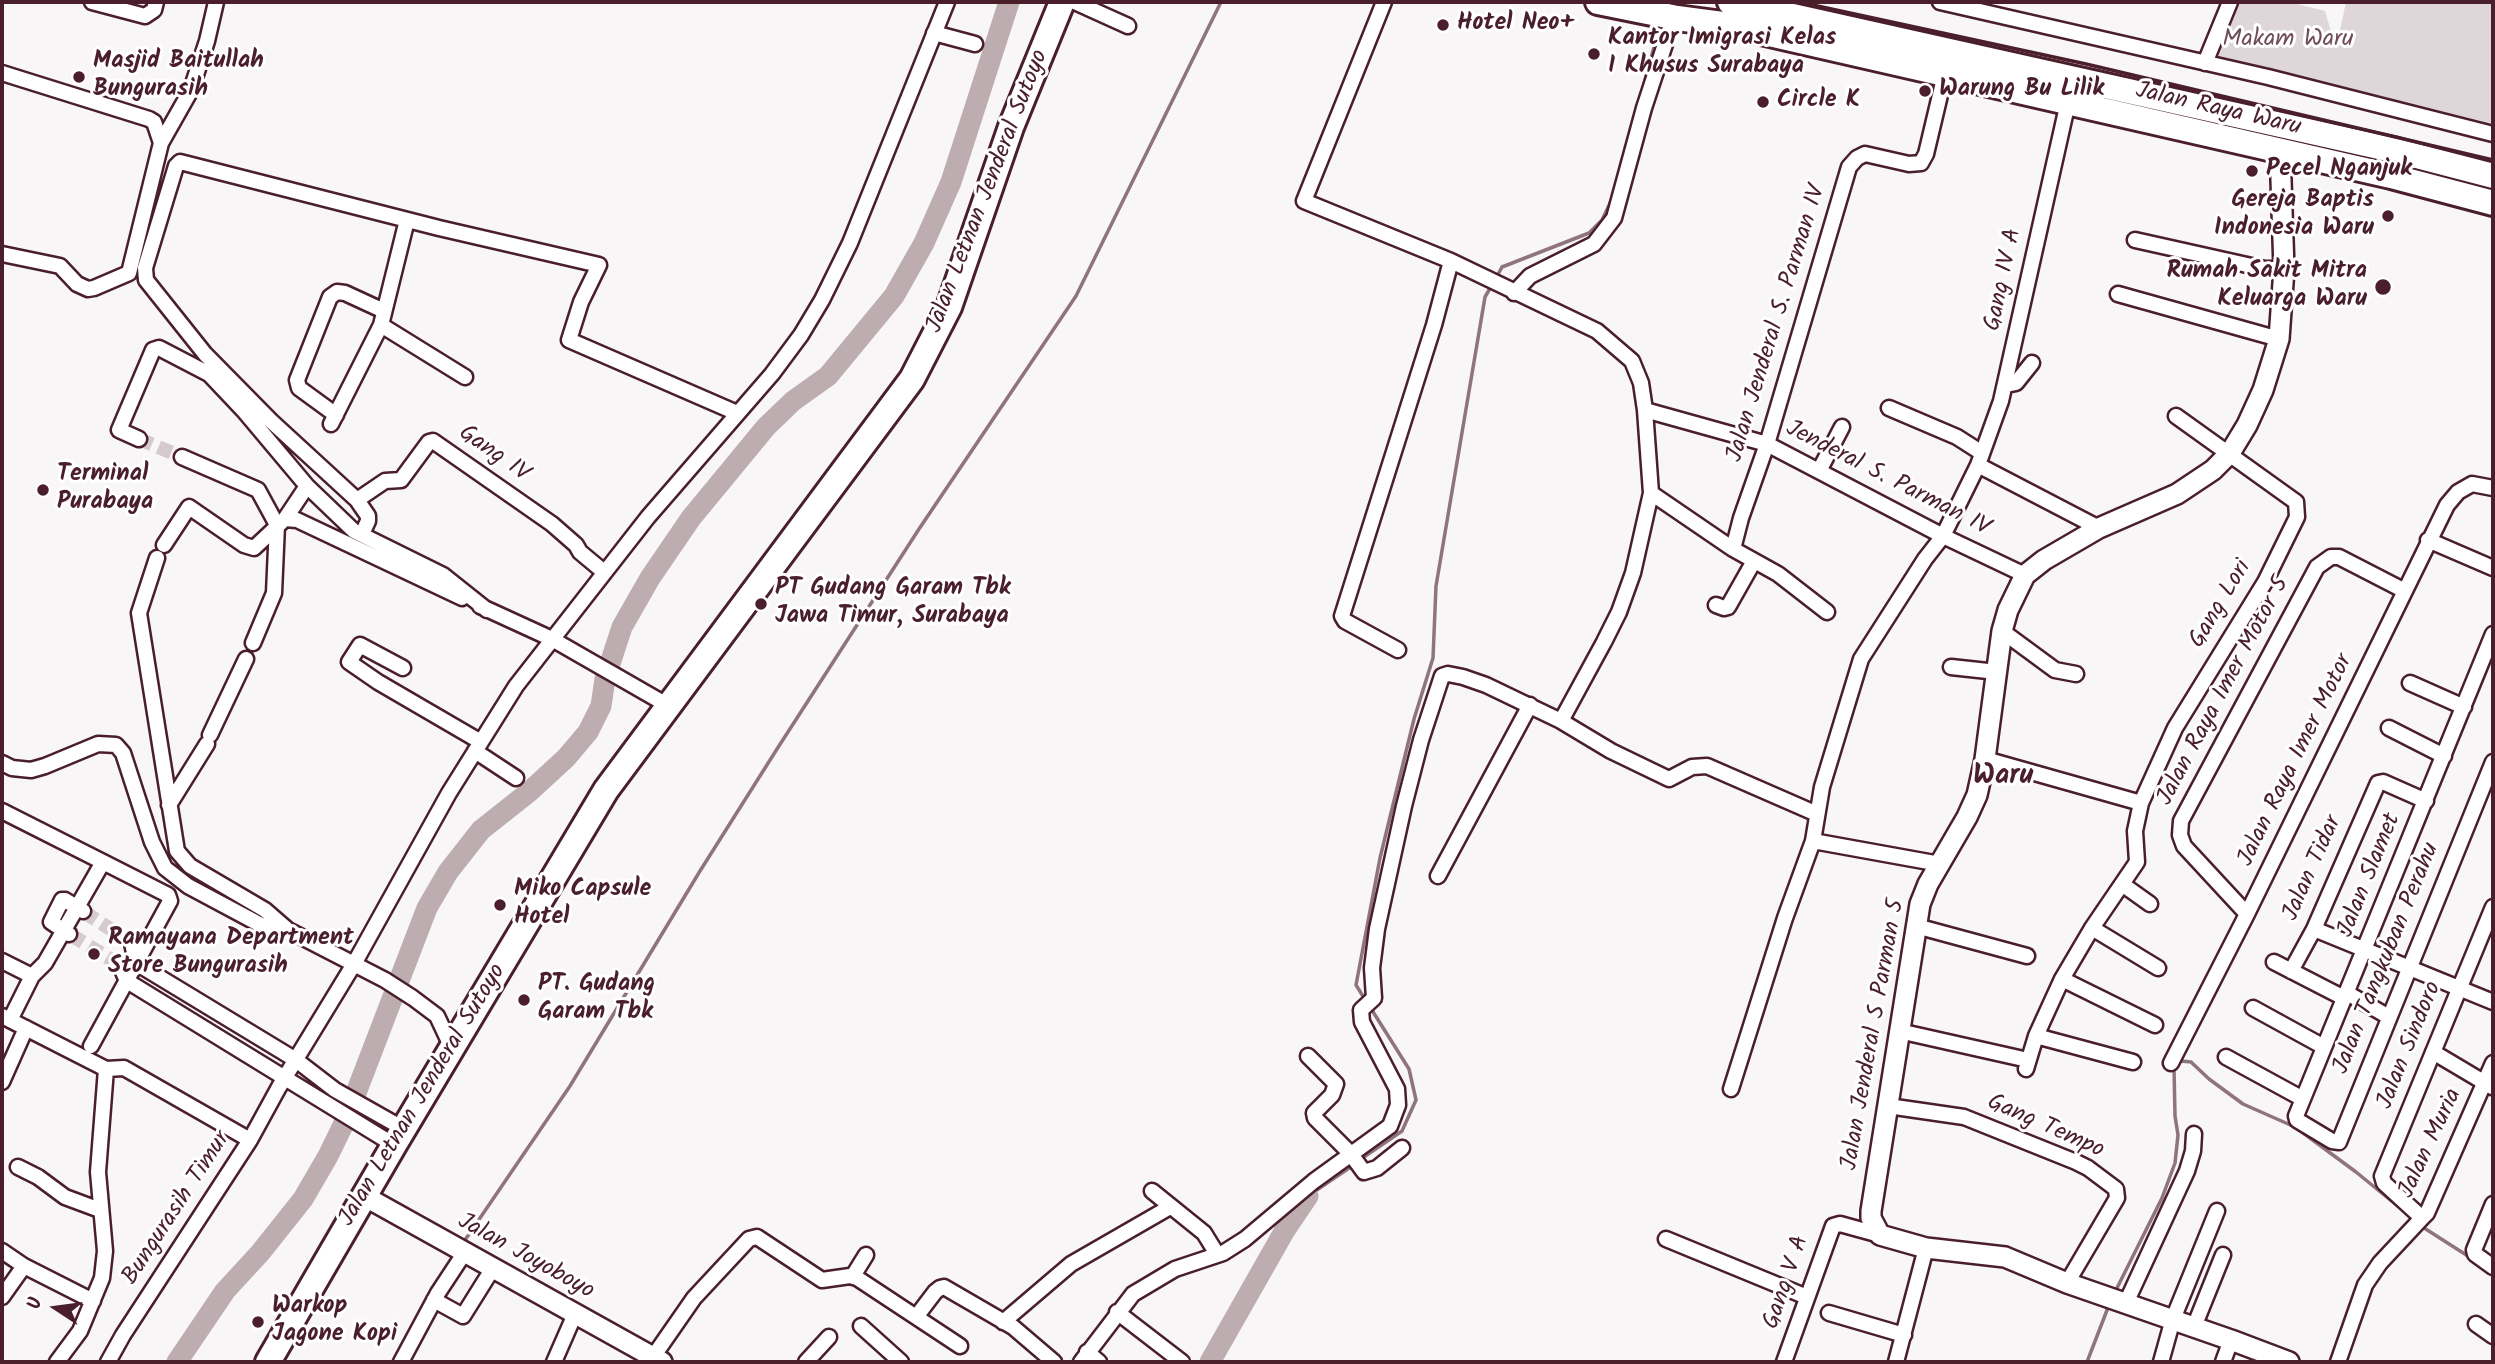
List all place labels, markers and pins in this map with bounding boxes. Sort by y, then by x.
place label: Hotel Neo+ [1457,11,1574,39]
marker: Hotel Neo+ [1435,17,1451,33]
place label: Kantor Imigrasi Kelas I Khusus Surabaya [1608,26,1836,82]
marker: Kantor Imigrasi Kelas I Khusus Surabaya [1586,46,1602,62]
place label: Masjid Baitullah Bungurasih [93,49,264,105]
marker: Masjid Baitullah Bungurasih [71,69,87,85]
place label: Warung Bu Lilik [1939,77,2104,105]
marker: Warung Bu Lilik [1917,83,1933,99]
place label: Circle K [1777,88,1860,116]
marker: Circle K [1755,94,1771,110]
place label: Pecel Nganjuk [2266,157,2412,185]
marker: Pecel Nganjuk [2244,163,2260,179]
place label: Gereja Baptis Indonesia Waru [2214,188,2374,244]
marker: Gereja Baptis Indonesia Waru [2380,208,2396,224]
place label: Rumah Sakit Mitra Keluarga Waru [2167,259,2367,315]
marker: Rumah Sakit Mitra Keluarga Waru [2373,277,2393,297]
place label: Terminal Purabaya [57,462,153,518]
marker: Terminal Purabaya [35,482,51,498]
place label: PT Gudang Garam Tbk Jawa Timur, Surabaya [775,576,1011,632]
marker: PT Gudang Garam Tbk Jawa Timur, Surabaya [753,596,769,612]
place label: Miko Capsule Hotel [514,877,651,933]
marker: Miko Capsule Hotel [492,897,508,913]
place label: Ramayana Department Store Bungurasih [108,926,354,982]
marker: Ramayana Department Store Bungurasih [86,946,102,962]
place label: PT. Gudang Garam Tbk [538,972,655,1028]
marker: PT. Gudang Garam Tbk [516,992,532,1008]
place label: Warkop Jagone Kopi [272,1294,397,1350]
marker: Warkop Jagone Kopi [250,1314,266,1330]

